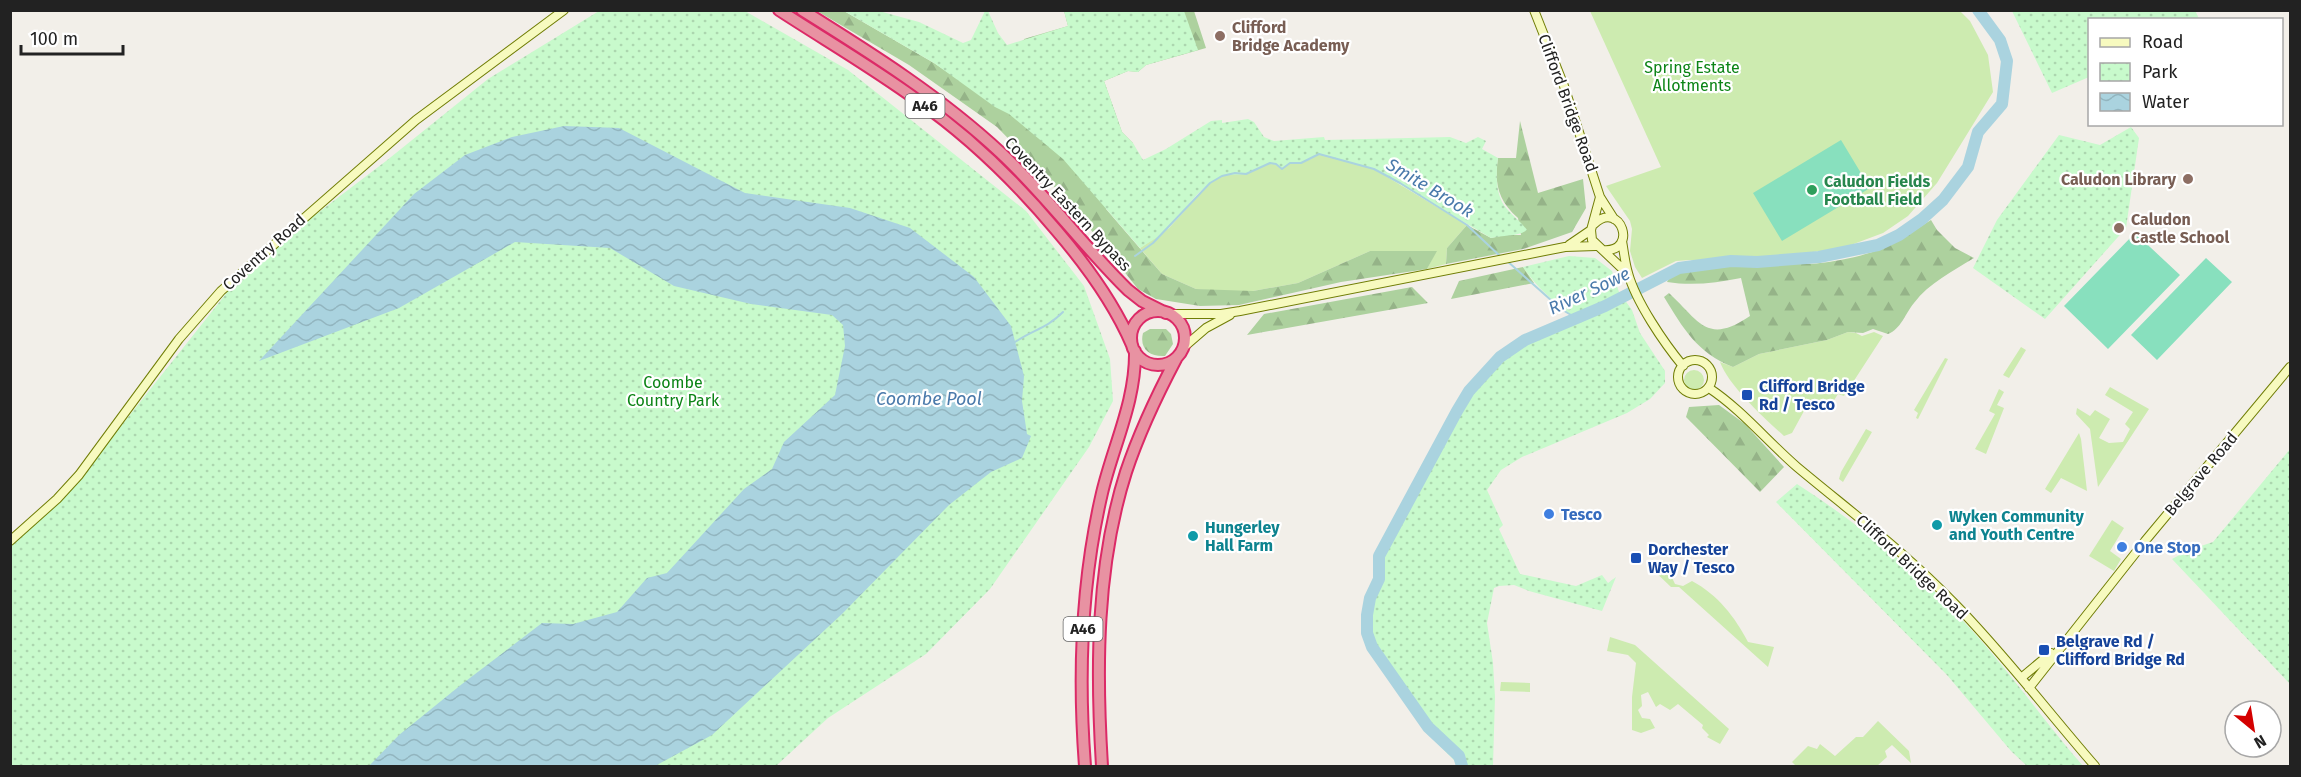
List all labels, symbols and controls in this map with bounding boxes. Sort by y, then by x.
scale bar [21,18,123,56]
place label: Clifford Bridge Academy [1232,18,1350,55]
legend [2088,18,2283,126]
text: 100 m [30,28,78,50]
marker: Clifford Bridge Academy [1213,29,1227,43]
street label: Clifford Bridge Road [1534,31,1602,175]
text: Road [2142,31,2184,53]
park label: Spring Estate Allotments [1644,58,1740,95]
text: Park [2142,61,2178,83]
text: Water [2142,91,2189,113]
road number: A46 [906,94,944,118]
street label: Coventry Eastern Bypass [1001,133,1135,275]
water label: Smite Brook [1382,153,1478,223]
place label: Caludon Library [2061,170,2177,189]
place label: Caludon Fields Football Field [1824,172,1930,209]
marker: Caludon Library [2181,172,2195,186]
marker: Caludon Fields Football Field [1805,183,1819,197]
street label: Coventry Road [219,210,309,294]
place label: Caludon Castle School [2131,210,2229,247]
marker: Caludon Castle School [2112,221,2126,235]
water label: River Sowe [1545,263,1633,319]
park label: Coombe Country Park [627,373,720,410]
place label: Clifford Bridge Rd / Tesco [1759,377,1865,414]
water label: Coombe Pool [876,388,982,410]
marker: Clifford Bridge Rd / Tesco [1740,388,1754,402]
street label: Belgrave Road [2161,428,2241,520]
place label: Tesco [1561,505,1602,524]
marker: Tesco [1542,507,1556,521]
place label: Wyken Community and Youth Centre [1949,507,2085,544]
street label: Clifford Bridge Road [1852,511,1972,623]
place label: Hungerley Hall Farm [1205,518,1280,555]
marker: Wyken Community and Youth Centre [1930,518,1944,532]
marker: Hungerley Hall Farm [1186,529,1200,543]
place label: One Stop [2134,538,2201,557]
place label: Dorchester Way / Tesco [1648,540,1735,577]
marker: One Stop [2115,540,2129,554]
marker: Dorchester Way / Tesco [1629,551,1643,565]
road number: A46 [1064,617,1102,641]
place label: Belgrave Rd / Clifford Bridge Rd [2056,632,2185,669]
marker: Belgrave Rd / Clifford Bridge Rd [2037,643,2051,657]
north arrow [2223,699,2283,759]
text: N [2251,731,2270,752]

